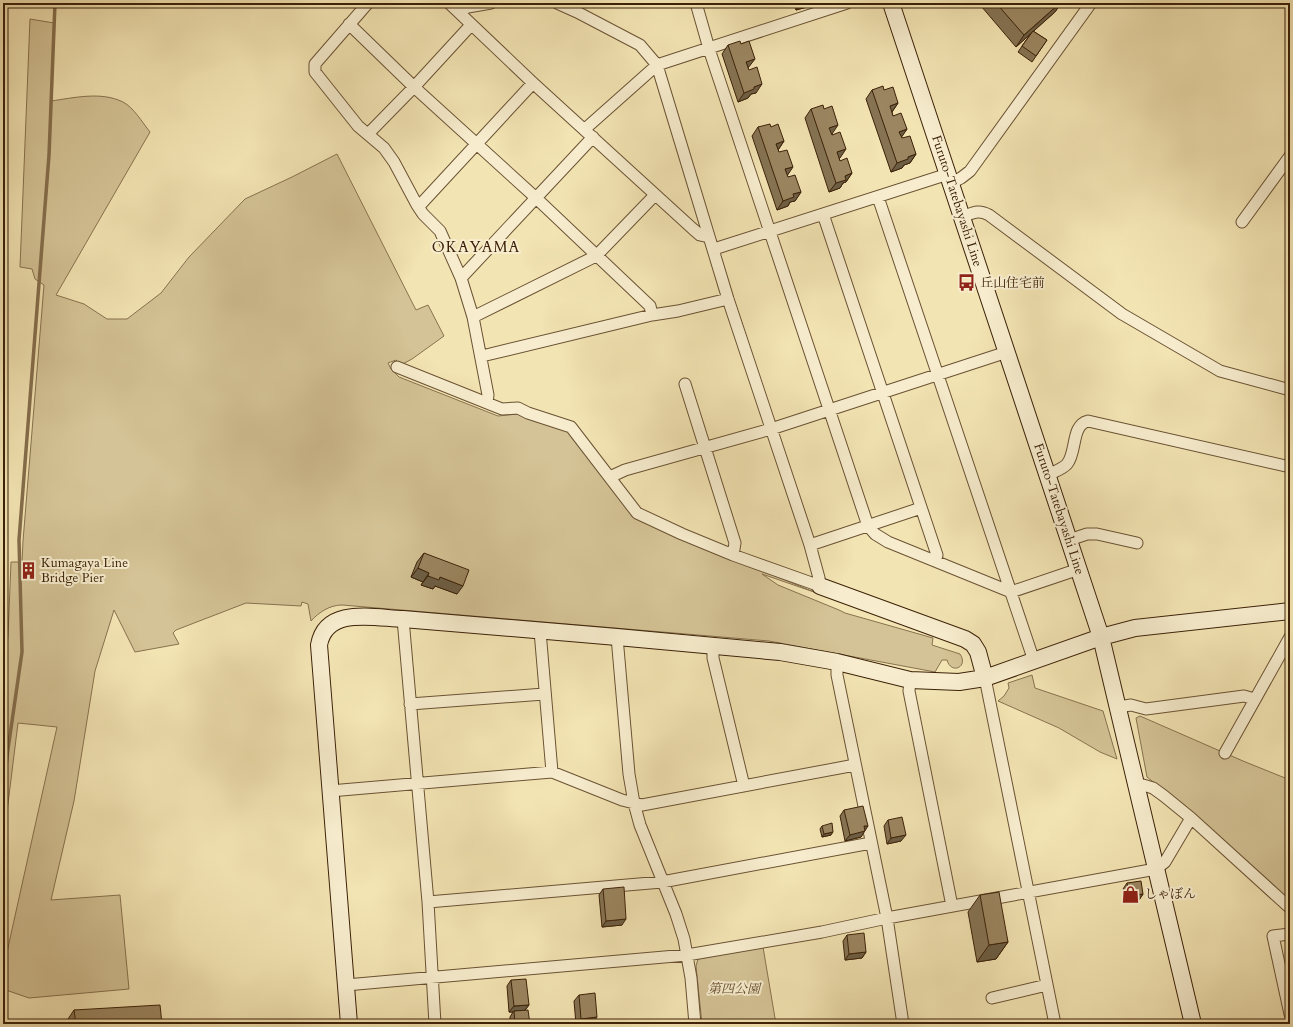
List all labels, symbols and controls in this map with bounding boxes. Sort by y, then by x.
street label: Furuto-Tatebayashi Line [927,133,987,269]
district label: OKAYAMA [432,237,520,257]
bus stop icon: 丘山住宅前 [957,273,977,293]
place label: 丘山住宅前 [980,274,1045,292]
street label: Furuto-Tatebayashi Line [1029,441,1089,577]
place label: Kumagaya Line Bridge Pier [41,554,128,587]
building icon: Kumagaya Line Bridge Pier [18,560,38,580]
shop icon: しゃぼん [1121,884,1141,904]
place label: しゃぼん [1144,885,1196,903]
park label: 第四公園 [708,980,762,998]

